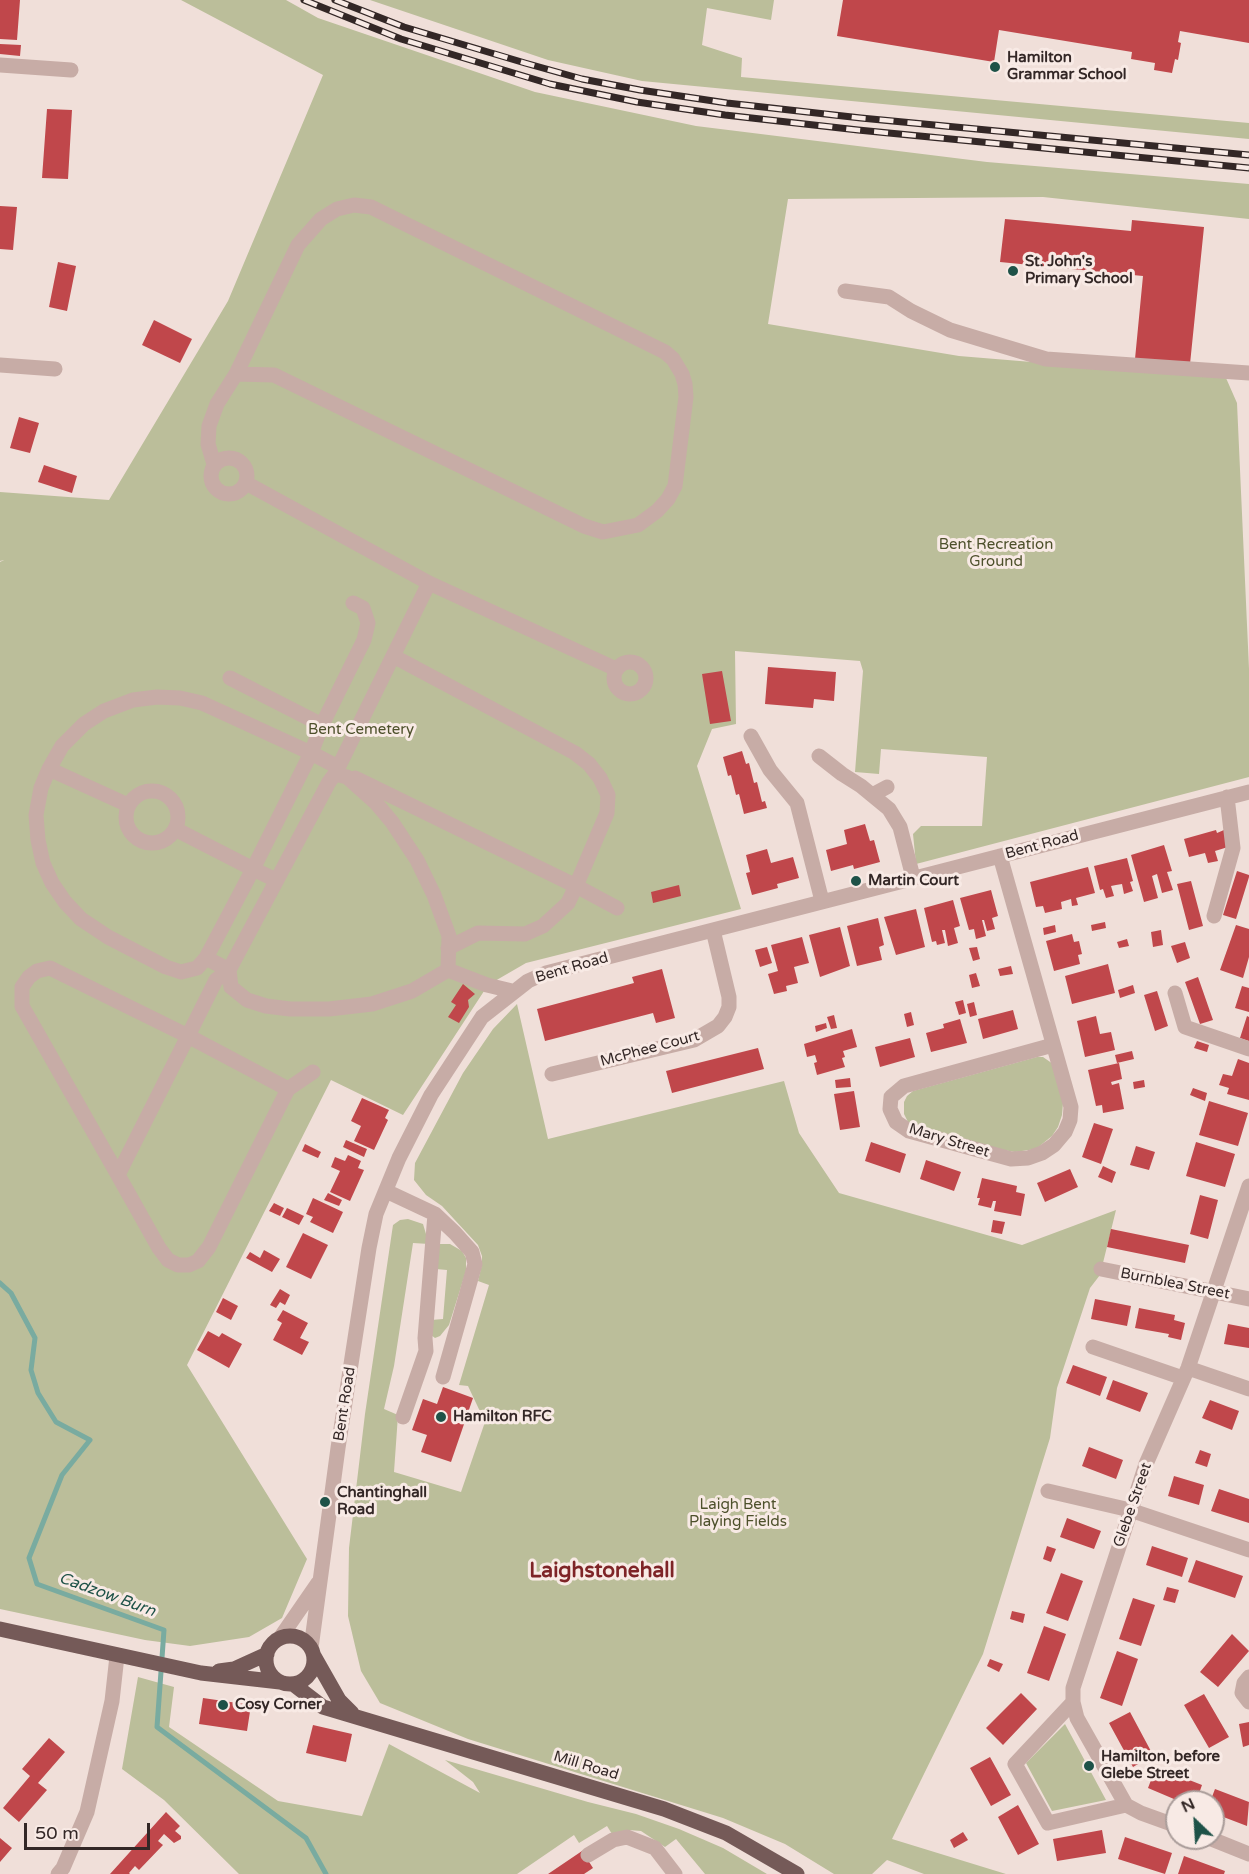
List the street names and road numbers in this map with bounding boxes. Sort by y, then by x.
street label: Bent Road [1003,827,1081,863]
street label: Bent Road [533,949,611,987]
street label: McPhee Court [598,1027,702,1071]
street label: Mary Street [906,1120,992,1162]
street label: Burnblea Street [1119,1265,1231,1303]
street label: Bent Road [330,1366,360,1442]
street label: Glebe Street [1110,1460,1156,1550]
street label: Mill Road [551,1748,621,1784]

